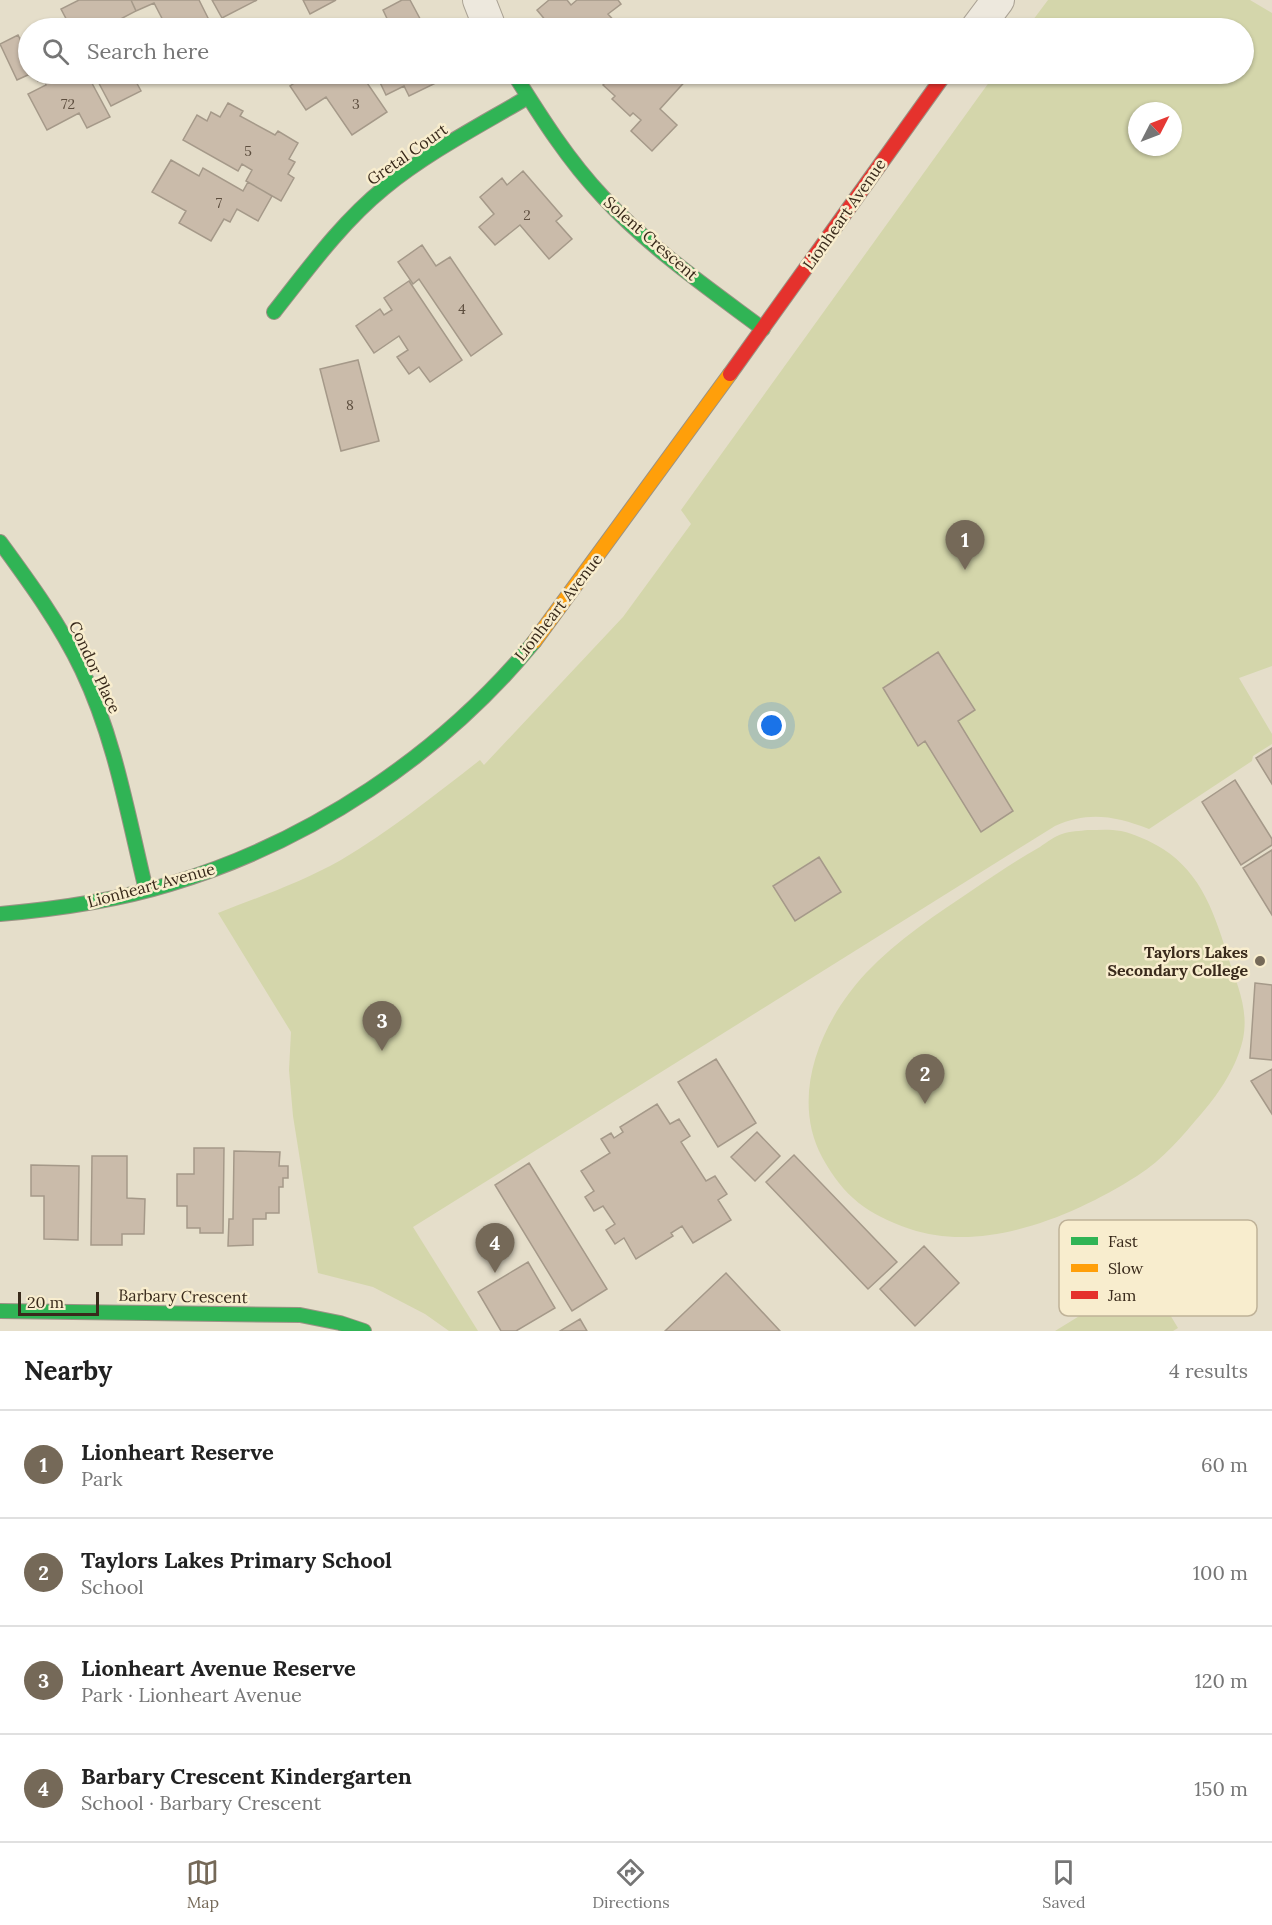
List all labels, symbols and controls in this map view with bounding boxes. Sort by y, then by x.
search box [18,18,1254,84]
icon: search [39,35,72,68]
text: Search here [87,37,209,65]
house number: 72 [61,95,75,113]
house number: 3 [352,95,360,113]
north arrow [1128,102,1182,156]
street label: Gretal Court [363,118,452,189]
house number: 5 [244,142,252,160]
street label: Lionheart Avenue [798,154,890,273]
street label: Solent Crescent [600,192,703,285]
house number: 7 [216,194,223,212]
house number: 2 [523,206,531,224]
house number: 4 [458,300,466,318]
house number: 8 [346,396,354,414]
pin: 1 [946,520,984,570]
street label: Lionheart Avenue [510,549,606,665]
street label: Condor Place [65,618,125,717]
your location [757,711,786,740]
street label: Lionheart Avenue [85,858,217,912]
place label: Taylors Lakes Secondary College [1107,942,1248,980]
marker: Taylors Lakes Secondary College [1253,954,1267,968]
pin: 3 [362,1002,401,1051]
pin: 2 [906,1054,944,1104]
legend [1059,1220,1257,1316]
pin: 4 [476,1224,514,1273]
text: Fast [1108,1231,1139,1251]
text: Slow [1108,1258,1144,1278]
street label: Barbary Crescent [118,1285,249,1307]
text: Jam [1107,1285,1136,1305]
scale bar [18,1289,99,1316]
text: 20 m [27,1292,64,1312]
text: Nearby [24,1354,112,1387]
text: 4 results [1169,1358,1248,1383]
text: Lionheart Reserve [81,1438,274,1466]
text: 1 [39,1452,48,1477]
text: 60 m [1201,1452,1248,1477]
text: Park [81,1466,123,1491]
text: Taylors Lakes Primary School [81,1546,392,1574]
text: 2 [38,1560,49,1585]
text: 100 m [1193,1560,1248,1585]
text: School [81,1574,144,1599]
text: Lionheart Avenue Reserve [81,1654,356,1682]
text: 3 [38,1668,49,1693]
text: 120 m [1194,1668,1248,1693]
text: Park · Lionheart Avenue [81,1682,302,1707]
text: Barbary Crescent Kindergarten [81,1762,412,1790]
text: 4 [38,1776,49,1801]
text: 150 m [1194,1776,1248,1801]
text: School · Barbary Crescent [81,1790,321,1815]
tab: Map [186,1856,219,1912]
tab: Directions [592,1856,670,1912]
tab: Saved [1042,1856,1086,1912]

